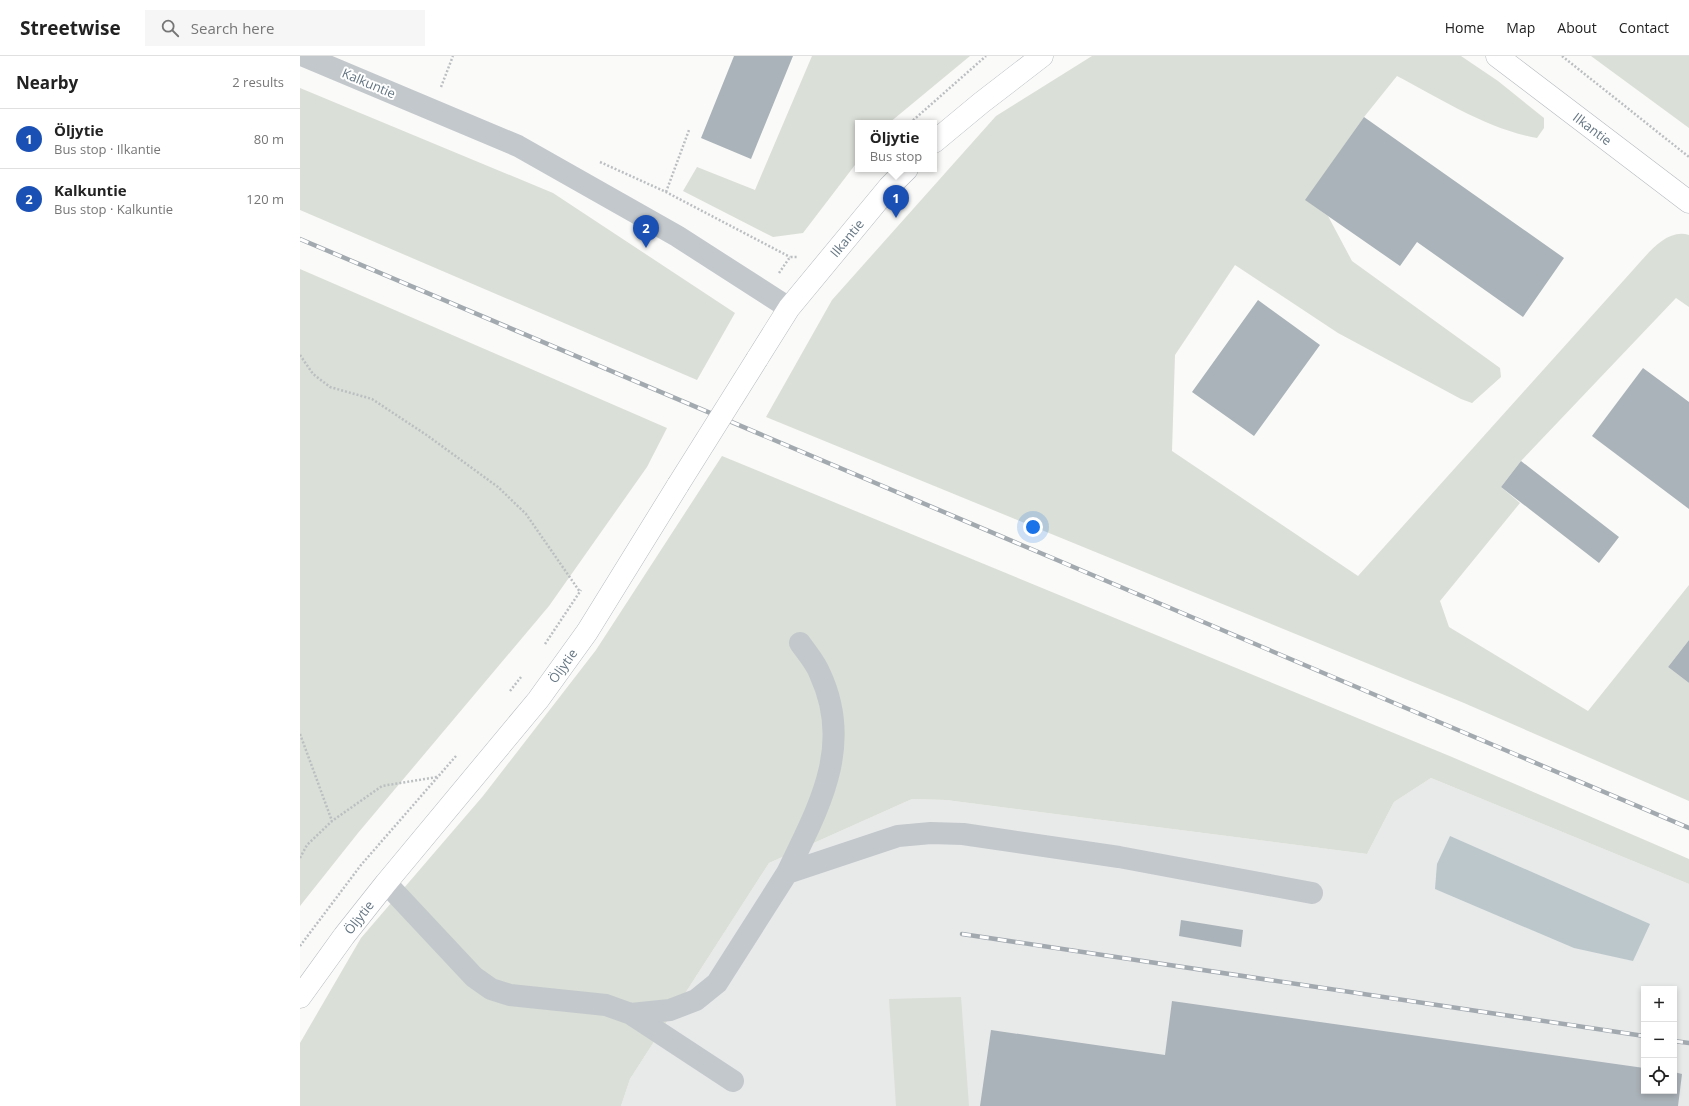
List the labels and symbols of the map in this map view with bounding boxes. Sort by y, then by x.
street label: Kalkuntie [339,64,399,102]
street label: Ilkantie [1569,108,1616,149]
pin: 1 [883,185,909,218]
pin: 2 [633,215,659,248]
street label: Ilkantie [826,215,868,261]
your location [1023,517,1043,537]
street label: Öljytie [544,645,581,687]
street label: Öljytie [340,897,378,938]

